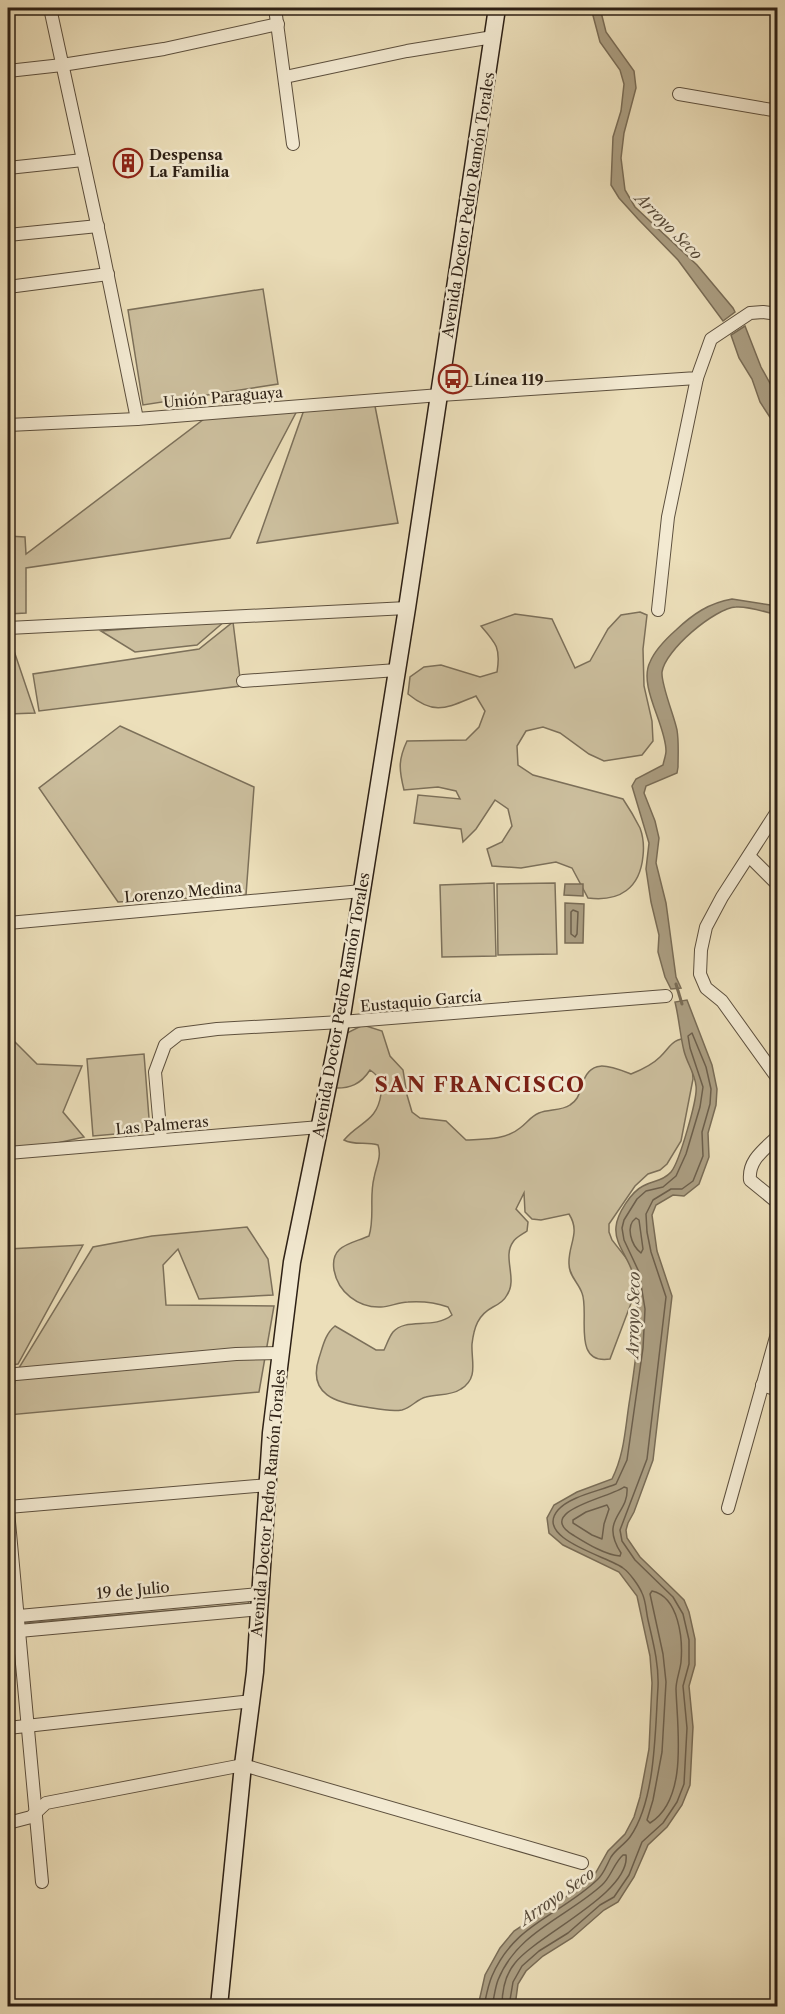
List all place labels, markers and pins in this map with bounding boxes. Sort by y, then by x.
place label: Despensa La Familia [149,145,230,181]
building icon: Despensa La Familia [112,147,144,179]
bus stop icon: Línea 119 [437,363,469,395]
place label: Línea 119 [474,370,544,389]

